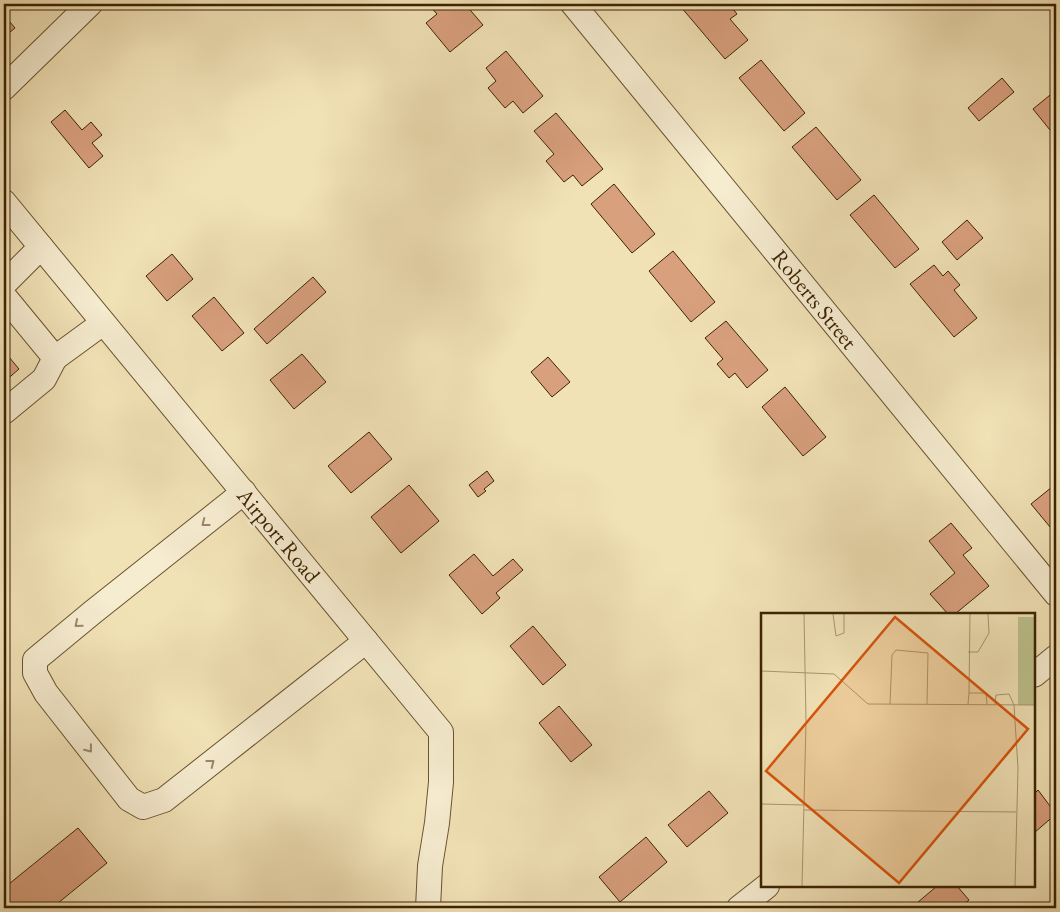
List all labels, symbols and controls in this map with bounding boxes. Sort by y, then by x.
street label: Roberts Street [765,243,864,355]
street label: Airport Road [230,481,327,589]
one-way arrow [202,517,211,525]
inset map [761,613,1035,887]
one-way arrow [75,618,84,627]
one-way arrow [84,743,92,752]
one-way arrow [205,760,214,768]

